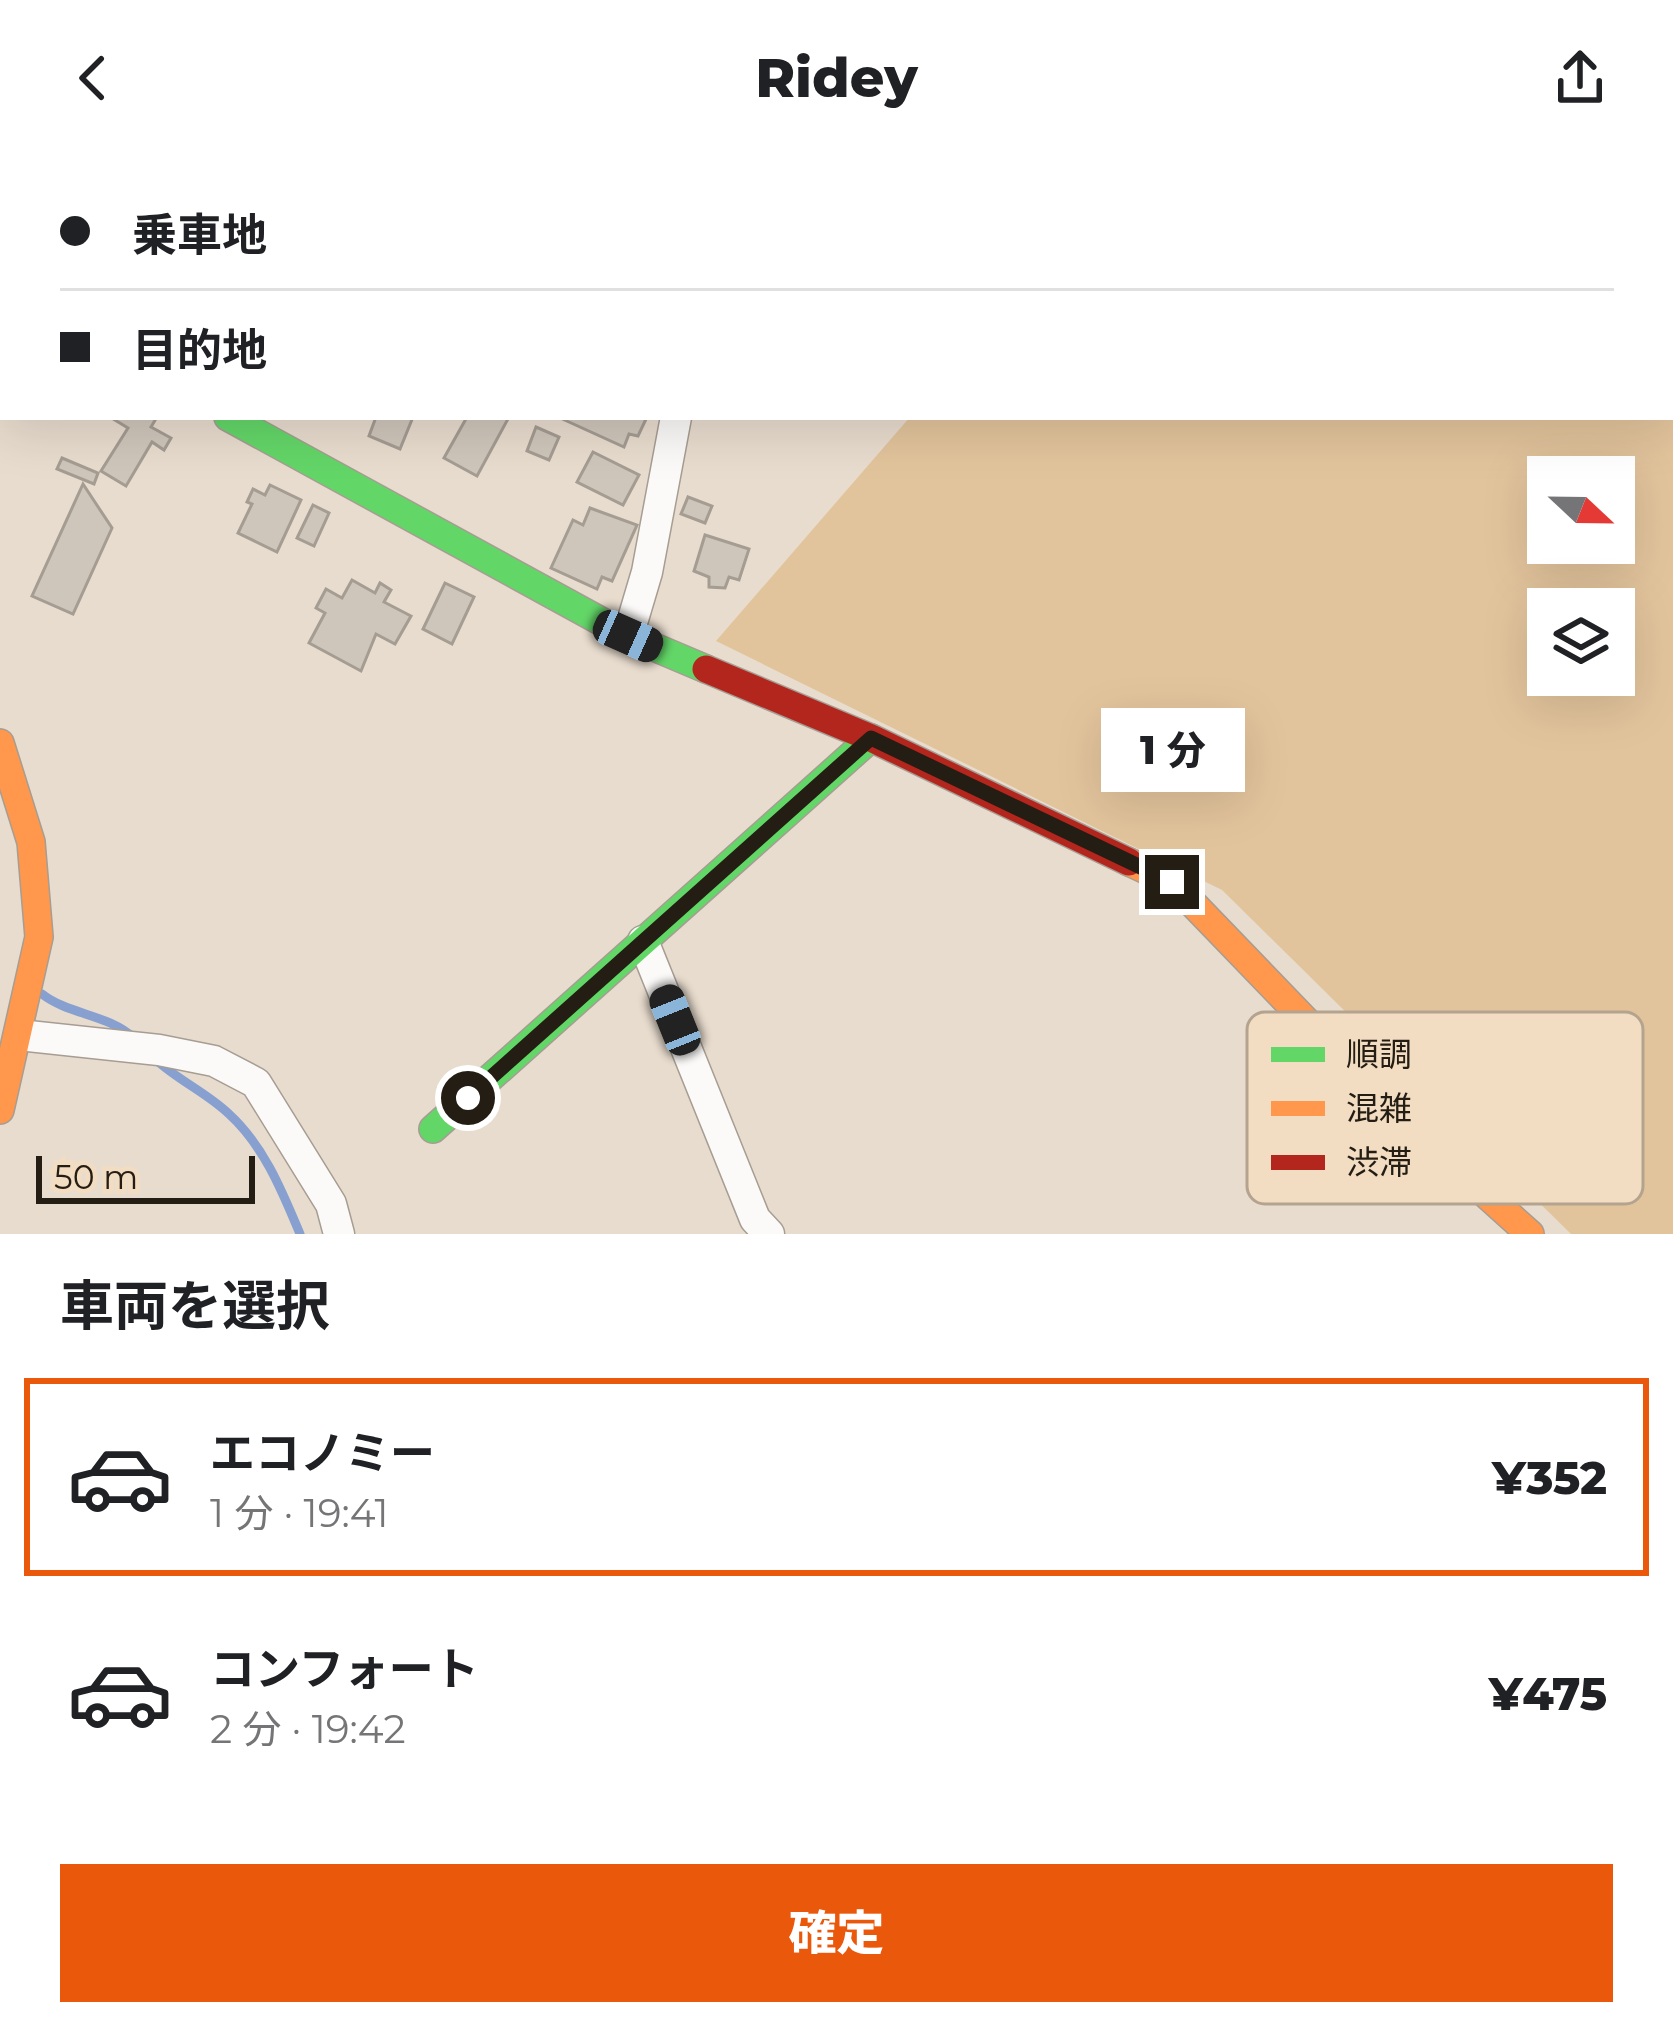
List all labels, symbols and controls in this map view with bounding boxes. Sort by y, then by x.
icon: back [60,45,126,111]
text: Ridey [755,45,918,111]
icon: share [1547,45,1613,111]
text: 乗車地 [132,207,267,262]
text: 目的地 [132,322,267,377]
north arrow [1527,456,1635,564]
map controls [1527,456,1635,696]
button: layers [1527,588,1635,696]
car [588,605,668,667]
callout: 1 分 [1100,708,1244,792]
text: 1 分 [1140,726,1206,774]
route end [1145,855,1199,909]
car [645,980,705,1060]
legend [1247,1012,1643,1204]
text: 順調 [1346,1034,1412,1074]
route start [441,1071,495,1125]
text: 混雑 [1346,1088,1412,1128]
text: 渋滞 [1346,1142,1412,1182]
scale bar [36,1150,255,1203]
text: 50 m [54,1157,138,1197]
text: 車両を選択 [60,1273,330,1339]
icon: car [66,1423,174,1531]
text: エコノミー [210,1425,435,1480]
text: ¥352 [1492,1450,1607,1505]
text: 1 分 · 19:41 [210,1489,389,1537]
icon: car [66,1639,174,1747]
text: コンフォート [210,1641,479,1696]
text: ¥475 [1489,1666,1607,1721]
text: 2 分 · 19:42 [210,1705,406,1753]
button: 確定 [60,1864,1613,2002]

